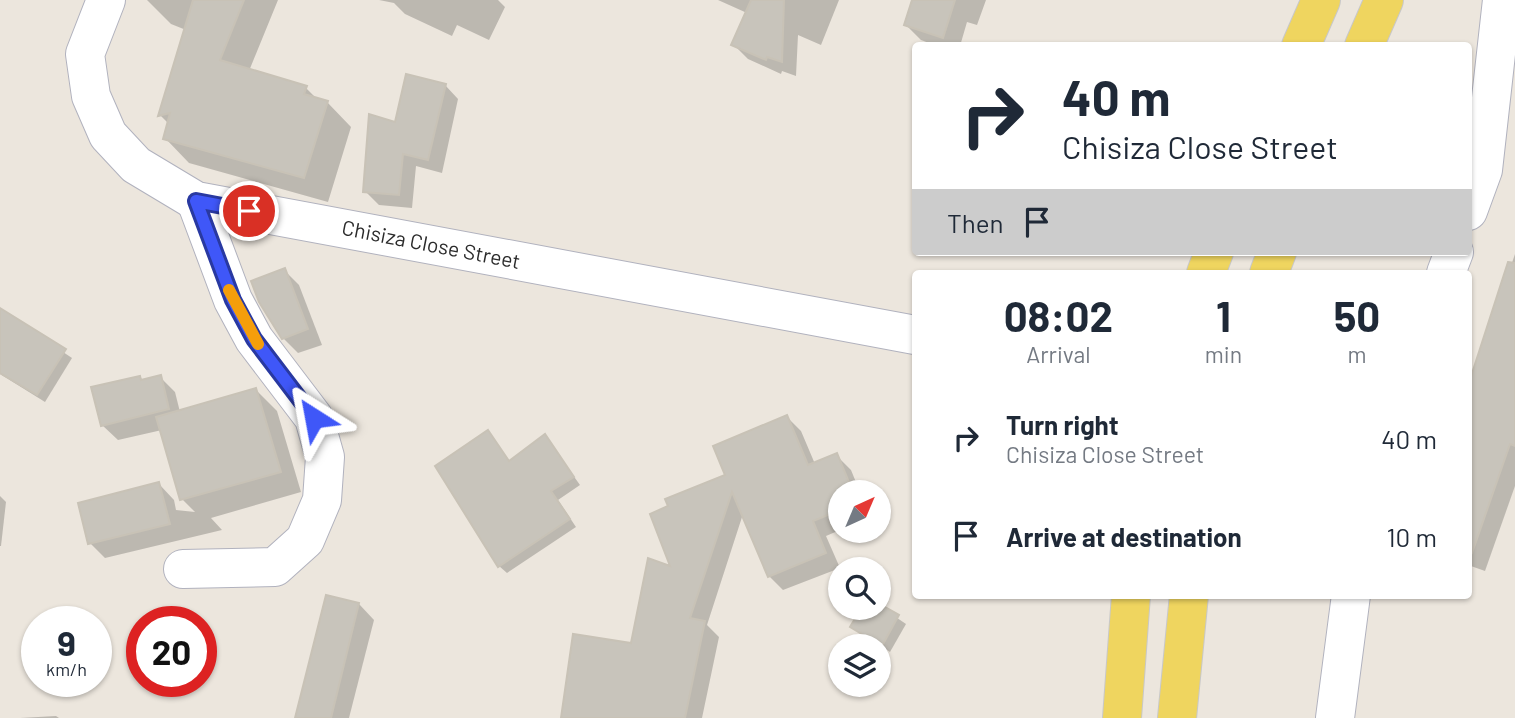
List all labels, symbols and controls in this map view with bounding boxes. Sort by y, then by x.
text: 40 m [1062,67,1170,126]
icon: right [947,70,1038,161]
text: Chisiza Close Street [1062,127,1338,165]
pin [219,181,279,241]
icon: arrive [230,192,268,230]
icon: arrive [1018,203,1056,241]
text: Then [947,207,1004,238]
street label: Chisiza Close Street [340,214,523,273]
text: 08:02 [1004,290,1113,340]
text: 1 [1216,290,1231,340]
text: 50 [1334,290,1380,340]
text: Arrival [1026,340,1091,368]
text: min [1205,340,1242,368]
text: m [1348,340,1367,368]
position arrow [277,381,351,455]
text: Turn right [1006,409,1119,440]
icon: right [947,419,985,457]
text: 40 m [1381,423,1437,454]
text: Chisiza Close Street [1006,440,1204,468]
north arrow [828,480,891,542]
map controls [828,480,891,697]
icon: arrive [947,517,985,555]
text: Arrive at destination [1006,521,1242,552]
text: 10 m [1387,521,1437,552]
button: search [828,557,891,620]
speed limit sign: 20 [126,606,217,697]
text: 9 [57,621,76,663]
button: layers [828,634,891,697]
text: km/h [46,658,87,680]

